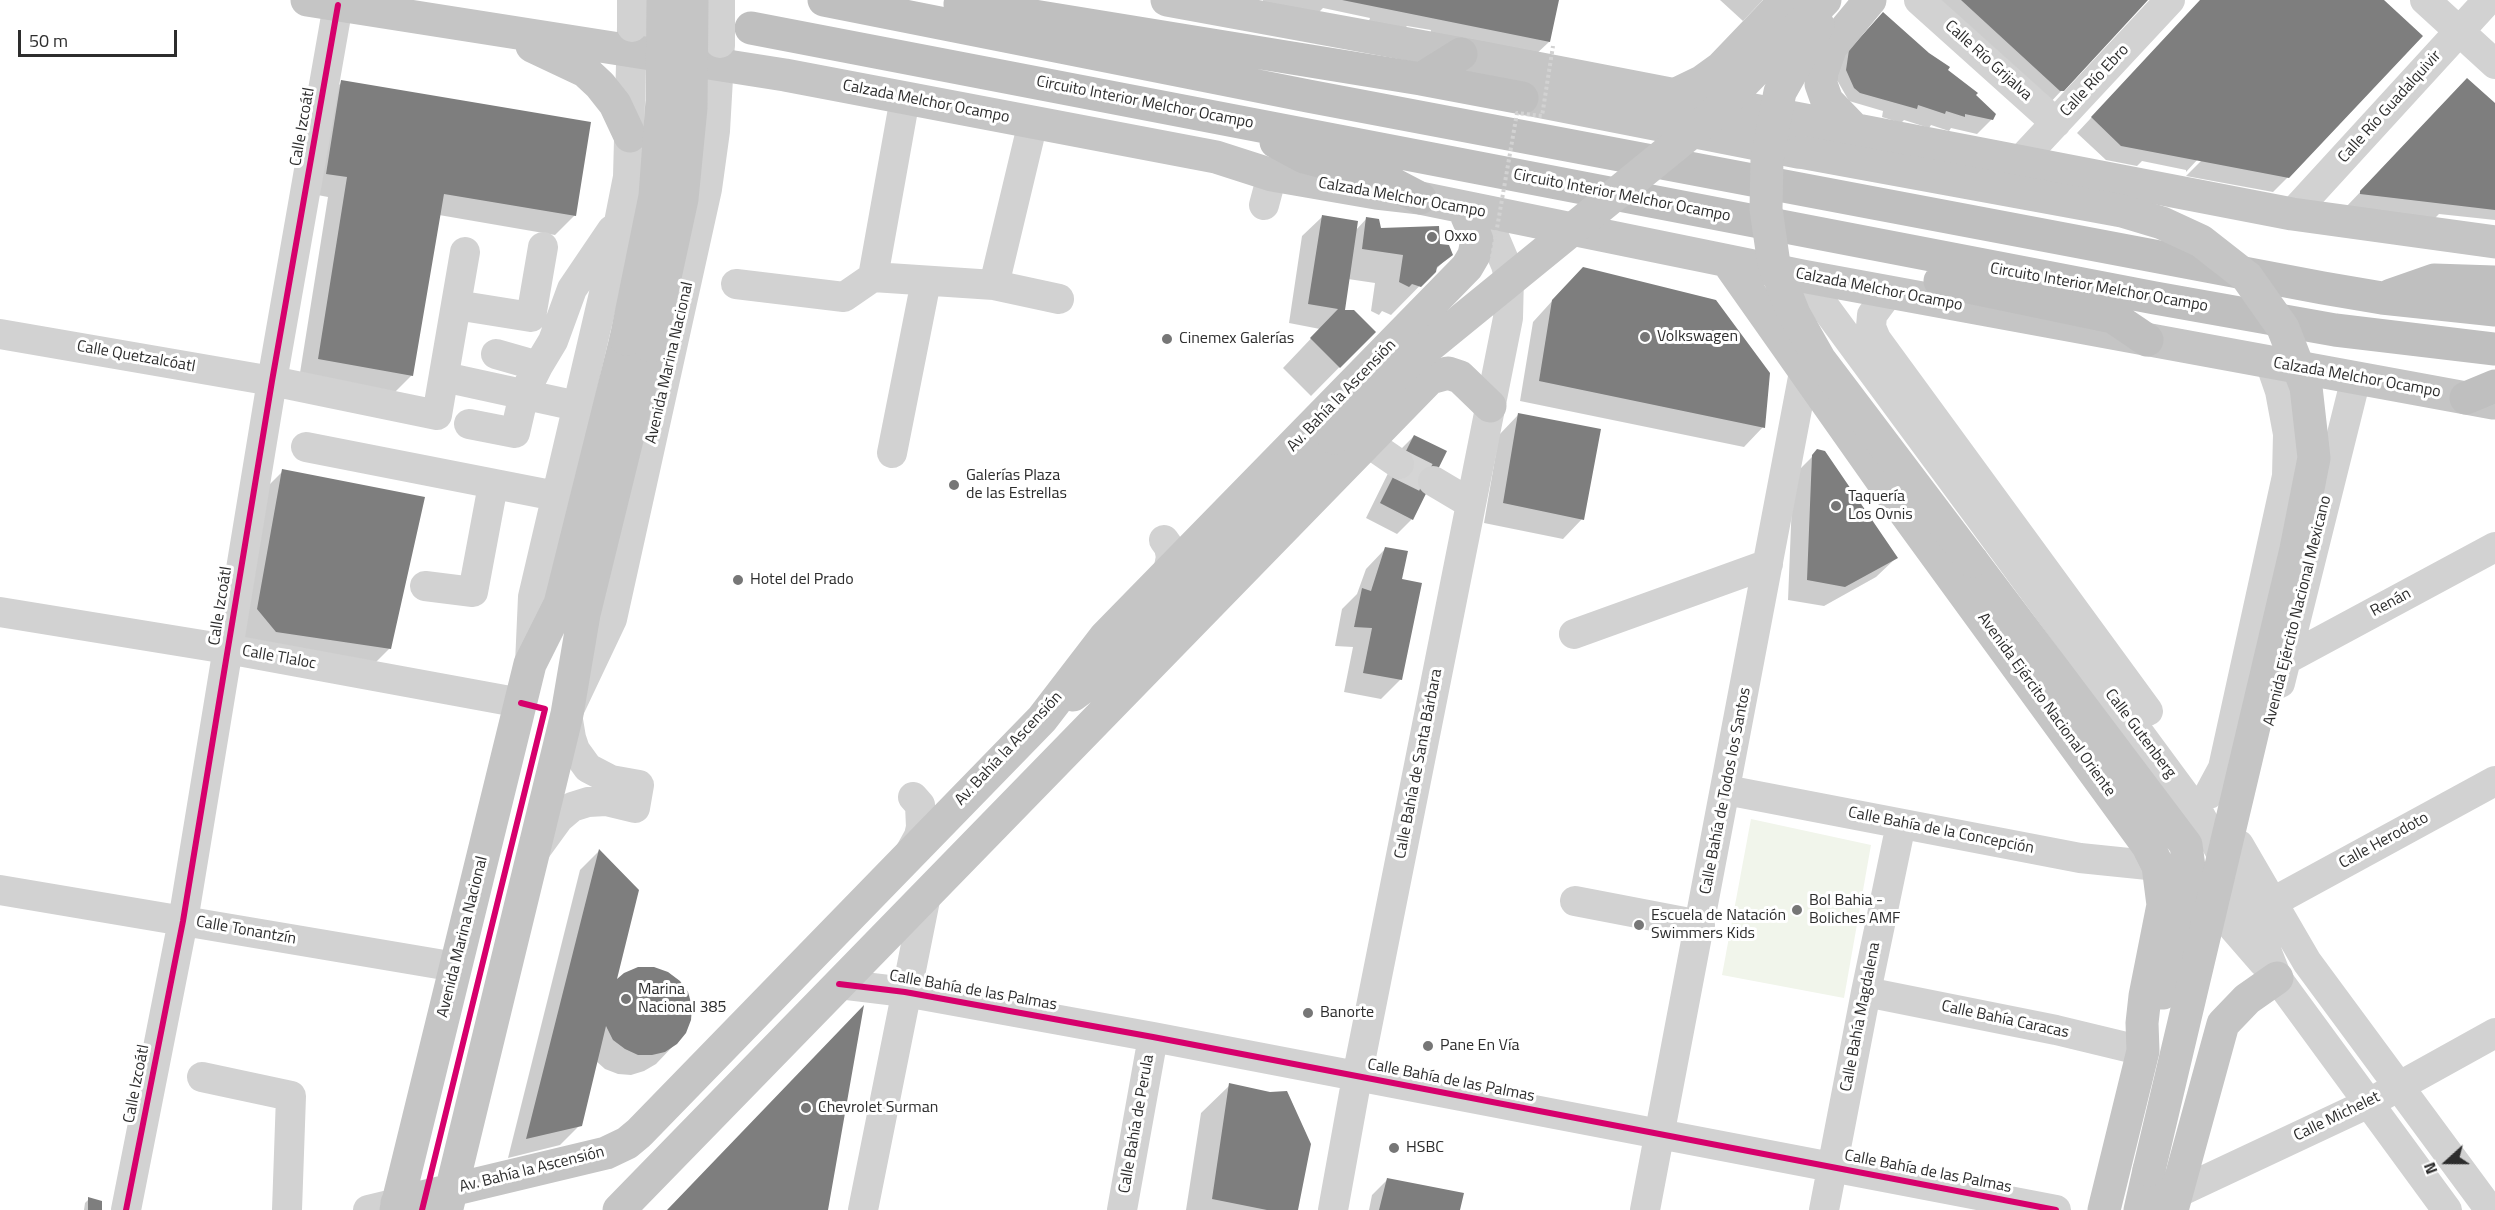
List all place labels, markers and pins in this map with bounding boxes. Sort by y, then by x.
place label: Oxxo [1444,227,1477,247]
marker: Oxxo [1425,230,1439,244]
place label: Volkswagen [1657,327,1738,347]
place label: Cinemex Galerías [1179,329,1294,349]
marker: Volkswagen [1638,330,1652,344]
marker: Cinemex Galerías [1160,332,1174,346]
place label: Galerías Plaza de las Estrellas [966,466,1067,504]
marker: Galerías Plaza de las Estrellas [947,478,961,492]
place label: Taquería Los Ovnis [1848,487,1913,525]
marker: Taquería Los Ovnis [1829,499,1843,513]
place label: Hotel del Prado [750,570,854,590]
marker: Hotel del Prado [731,573,745,587]
place label: Bol Bahia - Boliches AMF [1809,891,1901,929]
marker: Bol Bahia - Boliches AMF [1790,903,1804,917]
place label: Escuela de Natación Swimmers Kids [1651,906,1786,944]
marker: Escuela de Natación Swimmers Kids [1632,918,1646,932]
place label: Marina Nacional 385 [638,980,726,1018]
marker: Marina Nacional 385 [619,992,633,1006]
place label: Banorte [1320,1003,1374,1023]
marker: Banorte [1301,1006,1315,1020]
place label: Pane En Vía [1440,1036,1519,1056]
marker: Pane En Vía [1421,1039,1435,1053]
place label: Chevrolet Surman [818,1098,938,1118]
marker: Chevrolet Surman [799,1101,813,1115]
place label: HSBC [1406,1138,1444,1158]
marker: HSBC [1387,1141,1401,1155]

